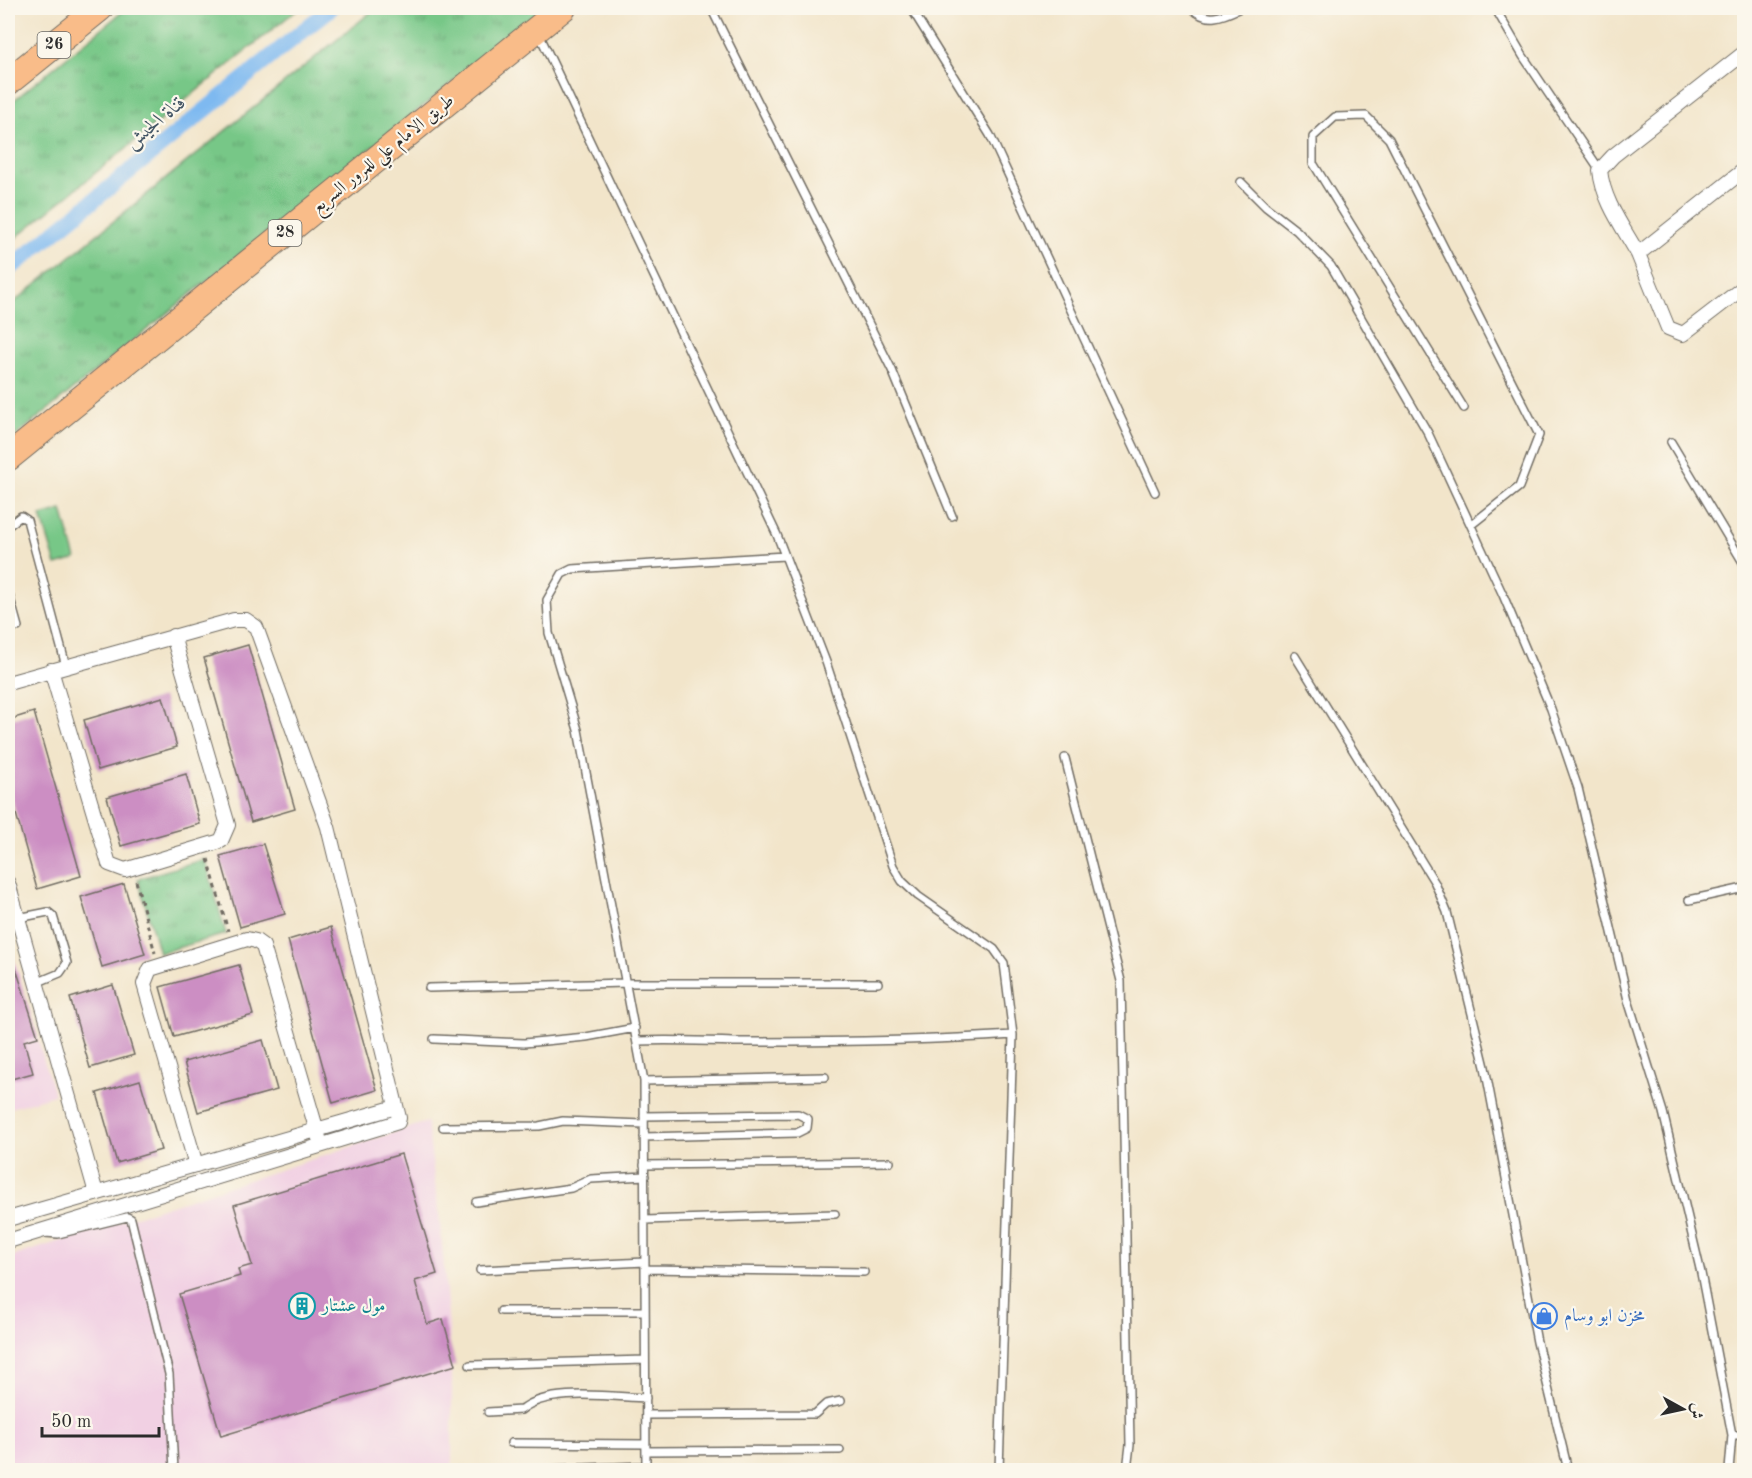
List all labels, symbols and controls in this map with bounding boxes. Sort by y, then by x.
road number: 26 [38,32,70,58]
street label: طريق الامام علي للمرور السريع [308,91,462,222]
water label: قناة الجيش [122,93,191,155]
road number: 28 [268,220,302,246]
building icon: مول عشتار [287,1291,317,1321]
place label: مول عشتار [320,1297,386,1316]
shop icon: مخزن ابو وسام [1529,1301,1559,1331]
place label: مخزن ابو وسام [1564,1307,1645,1331]
north arrow [1653,1379,1713,1439]
scale bar [42,1400,159,1438]
text: ش [1687,1402,1705,1420]
text: 50 m [51,1413,91,1431]

